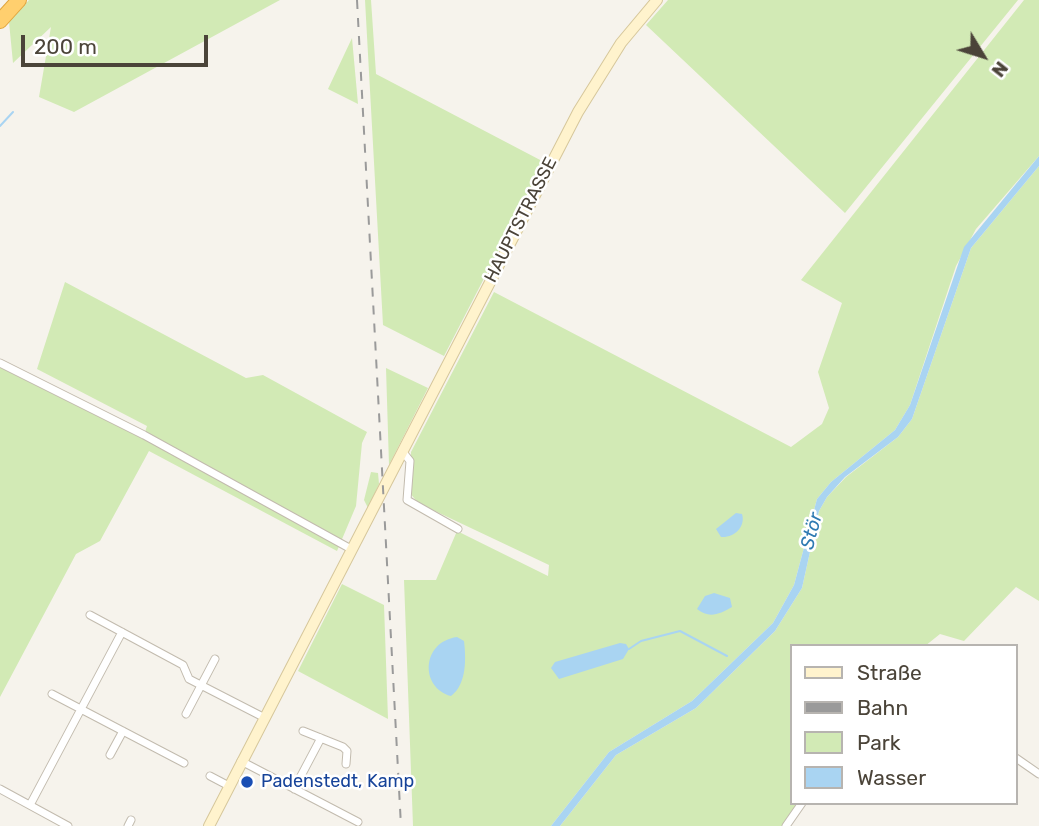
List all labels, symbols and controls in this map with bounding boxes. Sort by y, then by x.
scale bar [24,21,212,65]
north arrow [948,21,1018,91]
text: 200 m [34,34,97,59]
text: N [987,57,1013,82]
street label: HAUPTSTRASSE [480,154,562,286]
water label: Stör [796,510,828,552]
legend [790,644,1018,805]
text: Straße [857,660,922,685]
text: Bahn [857,695,908,720]
text: Park [857,730,901,755]
text: Wasser [857,765,926,790]
place label: Padenstedt, Kamp [261,771,414,793]
marker: Padenstedt, Kamp [239,774,255,790]

